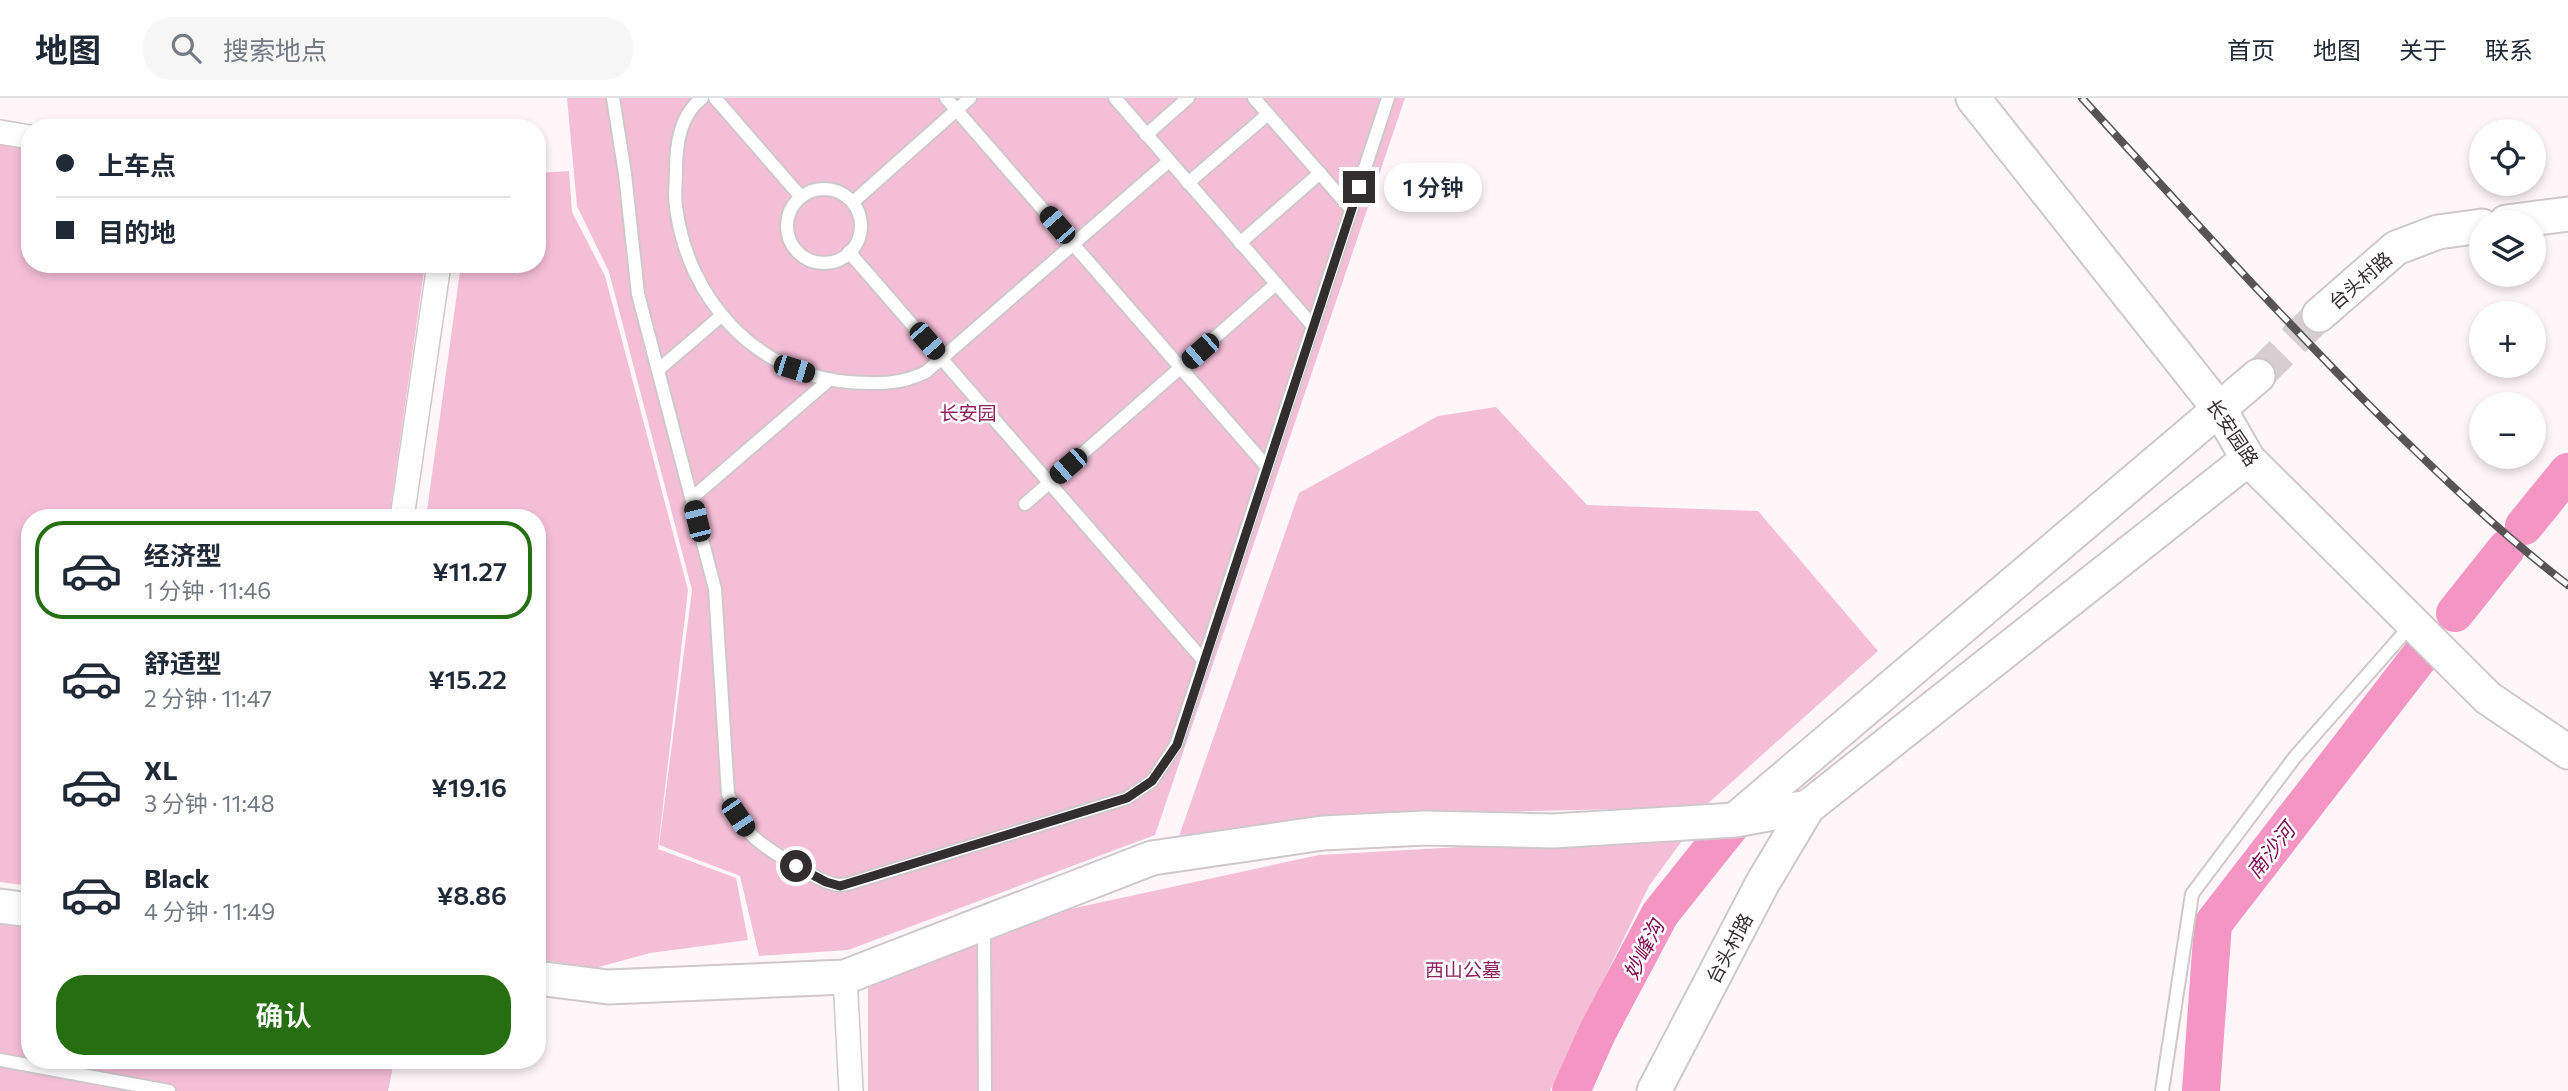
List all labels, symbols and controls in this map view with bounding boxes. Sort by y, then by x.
search box [143,17,633,80]
text: 地图 [35,28,101,69]
icon: search [167,29,205,67]
text: 搜索地点 [223,34,327,65]
text: 首页 [2227,35,2275,64]
text: 地图 [2313,35,2361,64]
text: 关于 [2399,35,2447,64]
text: 联系 [2485,35,2533,64]
map controls [2469,119,2546,469]
button: locate [2469,119,2546,196]
text: 上车点 [98,149,176,180]
callout: 1 分钟 [1384,162,1482,212]
route end [1343,171,1375,203]
text: 1 分钟 [1403,173,1463,201]
car [1036,202,1079,248]
button: layers [2469,210,2546,287]
text: 目的地 [98,216,176,247]
street label: 台头村路 [2324,246,2396,314]
button: + [2469,301,2546,378]
car [906,318,949,364]
car [1178,329,1223,373]
car [771,353,818,385]
button: − [2469,392,2546,469]
street label: 长安园路 [2202,394,2264,470]
park label: 长安园 [939,401,997,424]
car [1046,444,1091,488]
car [682,498,713,544]
icon: car [60,539,123,602]
text: 经济型 [144,539,222,570]
text: ¥11.27 [432,555,507,586]
text: 1 分钟 · 11:46 [144,576,271,604]
icon: car [60,647,123,710]
text: 舒适型 [144,647,222,678]
text: ¥15.22 [428,663,507,694]
text: 2 分钟 · 11:47 [144,684,272,712]
text: XL [144,754,178,785]
icon: car [60,755,123,818]
text: ¥19.16 [431,771,507,802]
text: 3 分钟 · 11:48 [144,789,275,817]
car [718,794,759,840]
water label: 南沙河 [2241,814,2302,883]
route start [780,850,812,882]
text: Black [144,862,210,893]
icon: car [60,863,123,926]
text: ¥8.86 [437,879,507,910]
text: 4 分钟 · 11:49 [144,897,275,925]
street label: 台头村路 [1701,909,1757,987]
water label: 妙峰沟 [1618,913,1669,983]
park label: 西山公墓 [1425,958,1501,981]
button: 确认 [56,975,511,1055]

